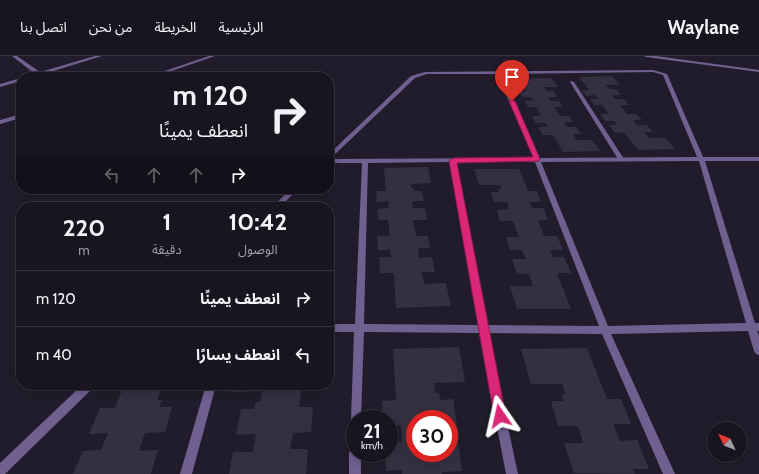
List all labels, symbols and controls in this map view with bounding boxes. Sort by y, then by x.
text: Waylane [667,16,739,39]
text: اتصل بنا [20,18,67,36]
text: من نحن [89,18,132,36]
text: الخريطة [154,18,196,36]
text: الرئيسية [218,18,263,36]
pin [495,60,529,101]
icon: arrive [501,66,523,88]
text: 120 m [172,78,248,112]
icon: right [262,88,314,140]
text: انعطف يمينًا [159,120,248,142]
icon: left [101,164,123,186]
icon: ahead [143,164,165,186]
icon: ahead [185,164,207,186]
icon: right [227,164,249,186]
text: 1 [162,207,171,236]
text: 10:42 [228,207,287,236]
text: 220 [63,213,105,242]
text: دقيقة [152,241,182,257]
text: الوصول [238,241,278,257]
text: m [78,242,90,258]
icon: right [292,288,314,310]
text: 120 m [36,290,76,308]
text: انعطف يمينًا [200,290,280,308]
icon: left [292,344,314,366]
text: 40 m [36,346,72,364]
text: انعطف يسارًا [196,346,280,364]
position arrow [479,395,521,437]
speed limit sign: 30 [406,410,458,462]
text: 21 [363,419,381,443]
north arrow [707,422,747,462]
map controls [707,422,747,462]
text: km/h [361,439,383,452]

